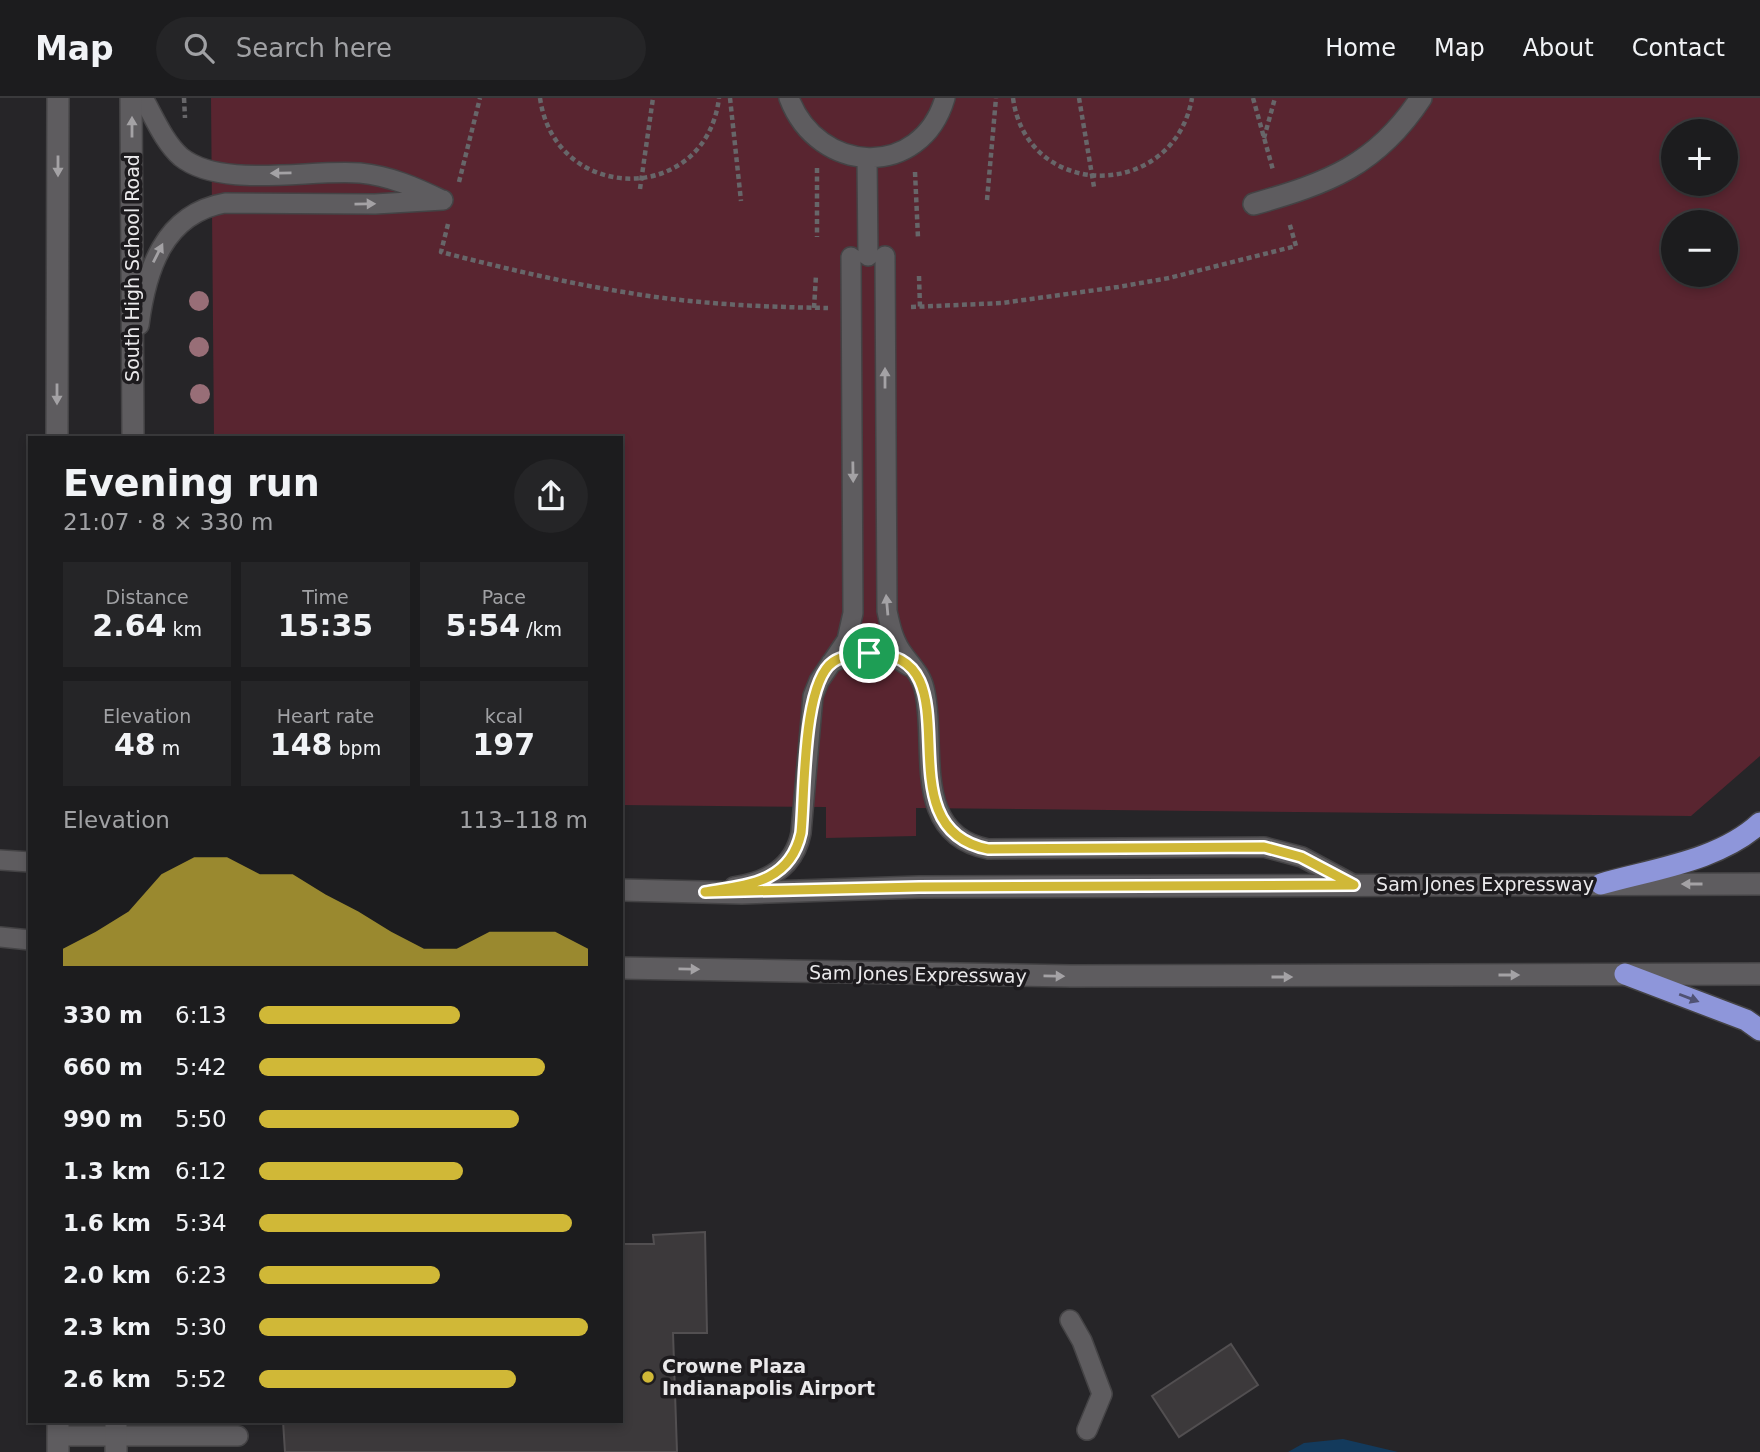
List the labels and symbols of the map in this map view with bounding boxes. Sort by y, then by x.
one-way arrow [126,116,138,138]
street label: South High School Road [121,154,143,382]
one-way arrow [52,155,64,177]
one-way arrow [270,168,292,179]
one-way arrow [355,198,377,210]
one-way arrow [153,243,164,263]
one-way arrow [879,367,891,389]
one-way arrow [51,383,63,405]
one-way arrow [847,461,859,483]
one-way arrow [881,594,892,616]
pin [839,623,899,683]
street label: Sam Jones Expressway [1376,873,1594,895]
one-way arrow [1681,878,1703,890]
street label: Sam Jones Expressway [809,961,1027,987]
one-way arrow [679,963,701,975]
one-way arrow [1498,969,1520,981]
one-way arrow [1043,970,1065,982]
one-way arrow [1271,971,1293,983]
one-way arrow [1678,993,1699,1004]
place label: Crowne Plaza Indianapolis Airport [662,1355,875,1399]
marker: Crowne Plaza Indianapolis Airport [640,1369,656,1385]

